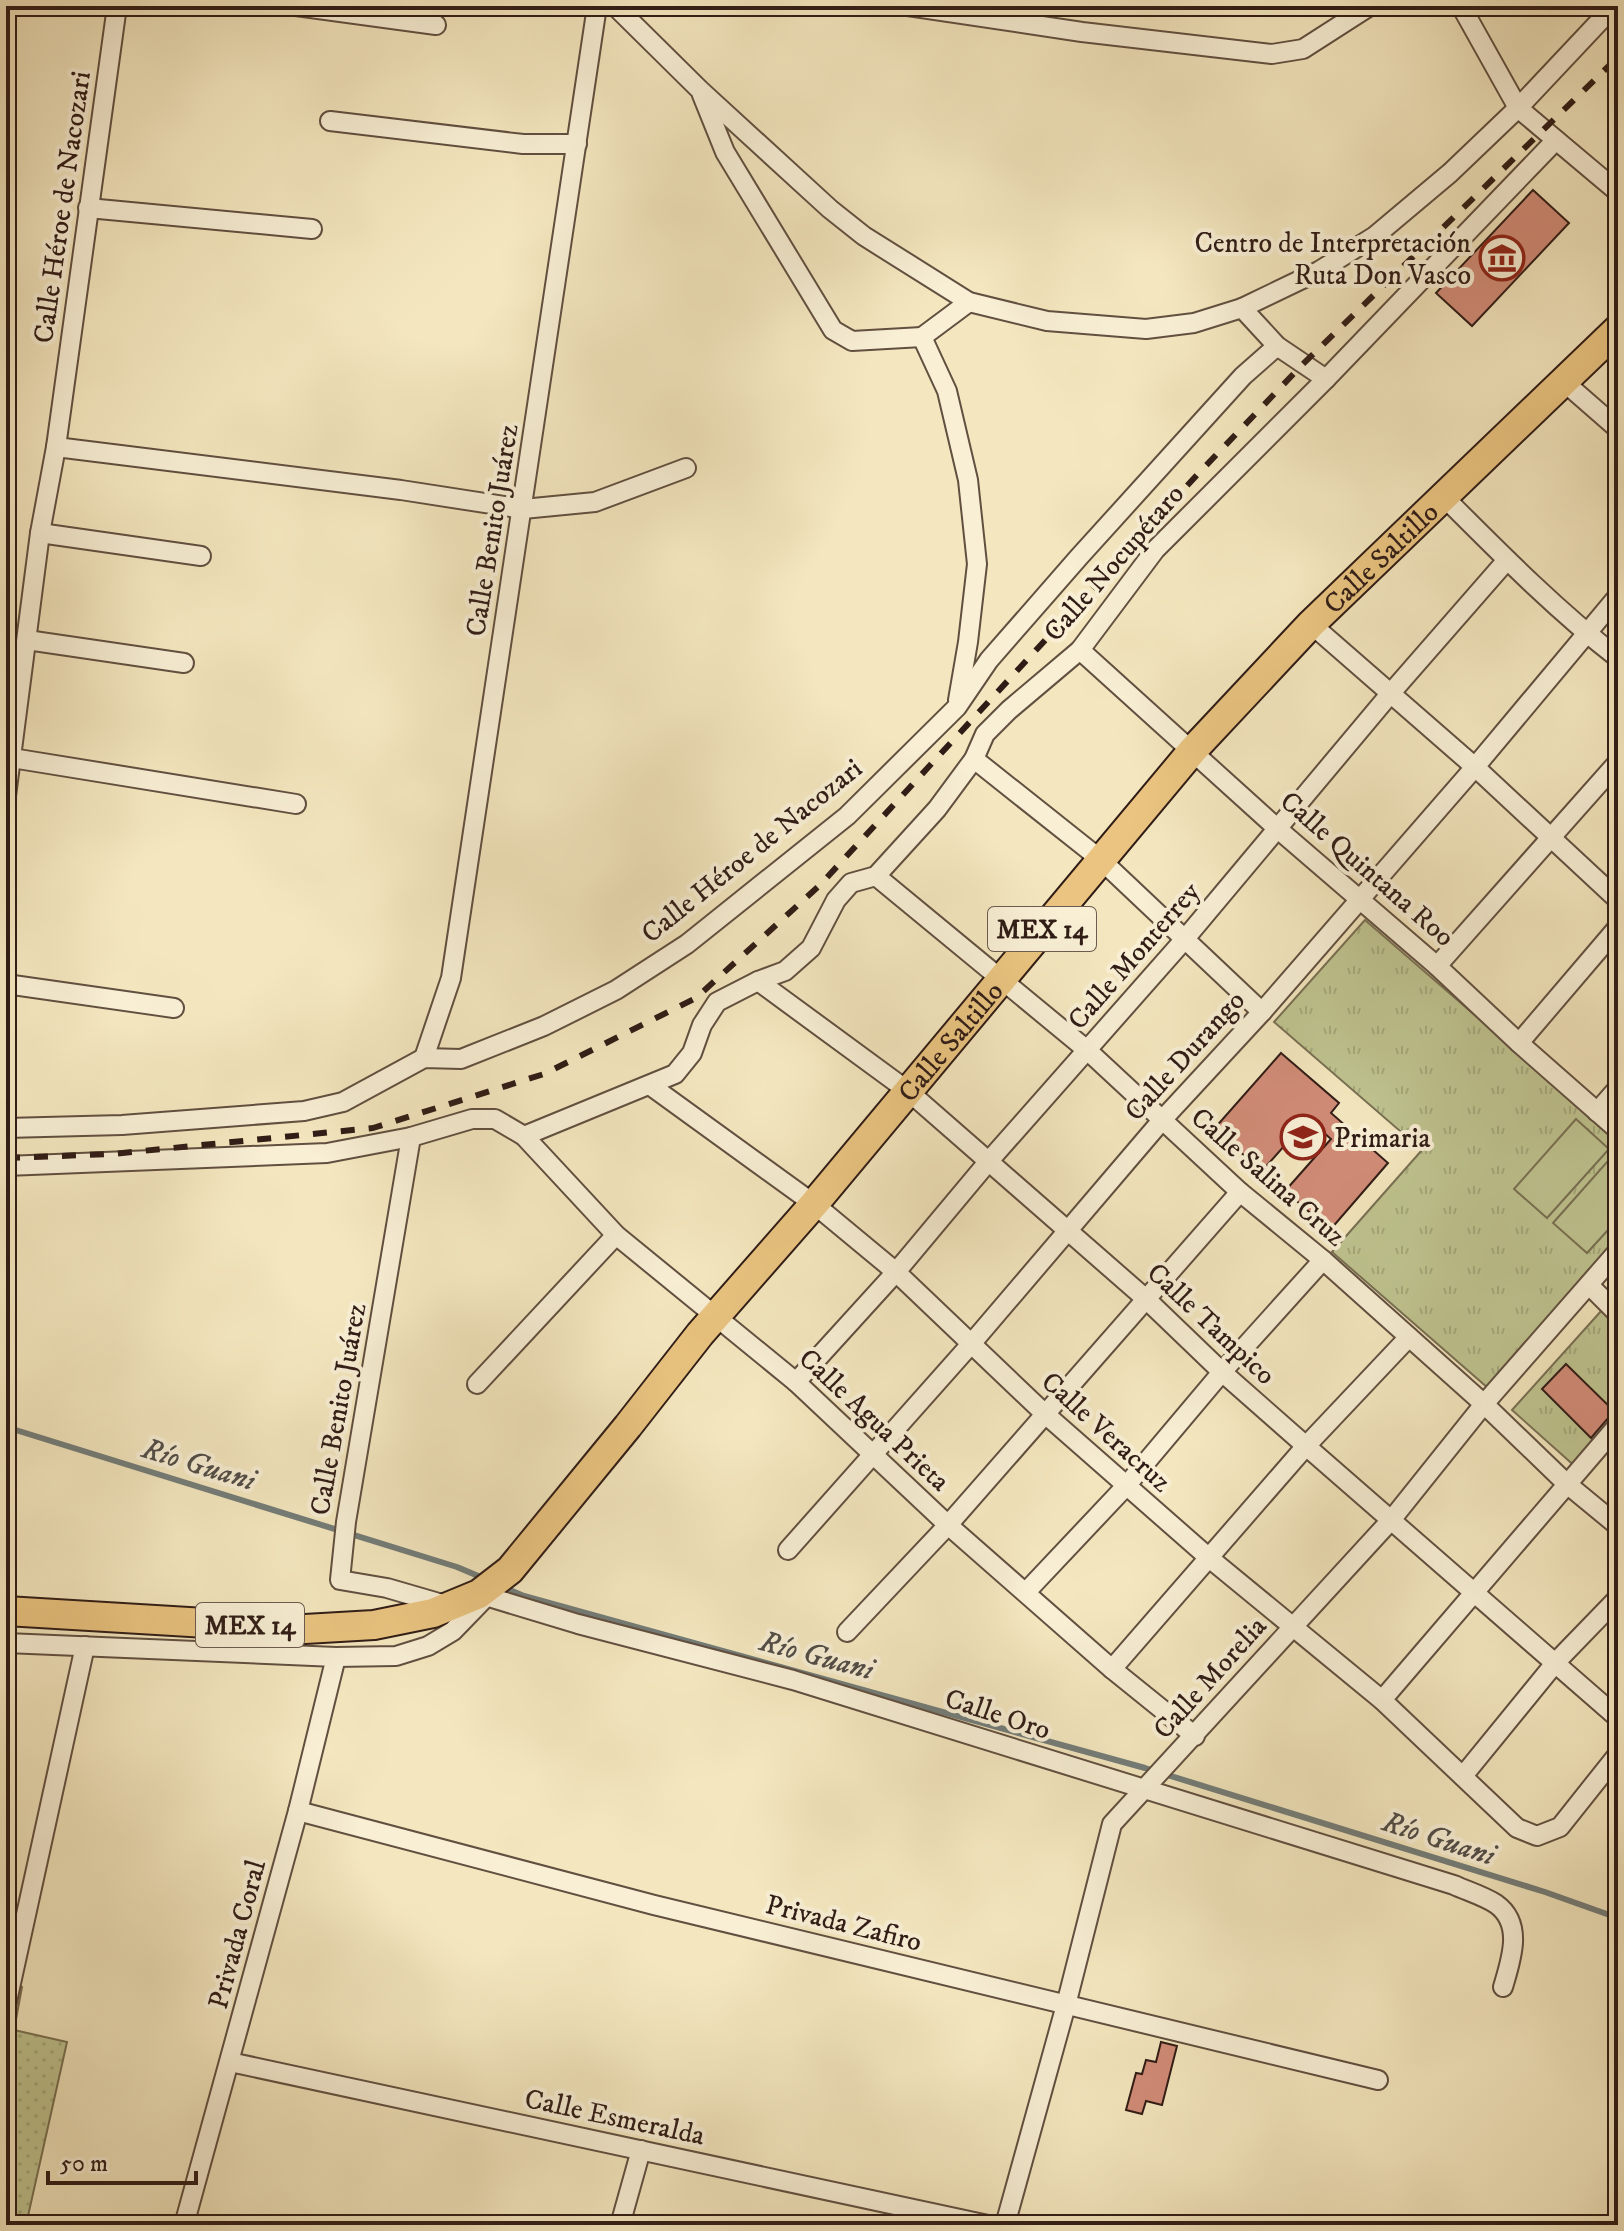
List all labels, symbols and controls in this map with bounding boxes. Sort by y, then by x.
street label: Calle Héroe de Nacozari [26,69,99,345]
place label: Centro de Interpretación Ruta Don Vasco [1194,226,1471,293]
museum icon: Centro de Interpretación Ruta Don Vasco [1478,234,1526,282]
street label: Calle Benito Juárez [458,421,527,639]
street label: Calle Nocupétaro [1036,477,1192,649]
street label: Calle Saltillo [1317,495,1446,622]
street label: Calle Héroe de Nacozari [634,751,870,951]
street label: Calle Quintana Roo [1273,784,1461,954]
street label: Calle Monterrey [1060,874,1208,1037]
road number: MEX 14 [988,907,1096,951]
street label: Calle Saltillo [891,975,1012,1109]
street label: Calle Durango [1117,984,1253,1128]
street label: Calle Salina Cruz [1183,1100,1353,1254]
school or university icon: Primaria [1279,1113,1327,1161]
place label: Primaria [1334,1121,1430,1156]
street label: Calle Tampico [1139,1256,1283,1393]
street label: Calle Benito Juárez [303,1301,374,1518]
street label: Calle Agua Prieta [791,1341,957,1499]
street label: Calle Veracruz [1034,1365,1178,1500]
water label: Río Guani [136,1430,262,1501]
road number: MEX 14 [196,1603,304,1647]
street label: Calle Morelia [1146,1609,1274,1747]
water label: Río Guani [755,1623,880,1690]
street label: Calle Oro [940,1681,1055,1748]
water label: Río Guani [1376,1804,1502,1876]
street label: Privada Coral [201,1855,274,2013]
street label: Privada Zafiro [762,1887,925,1960]
street label: Calle Esmeralda [521,2081,708,2154]
scale bar [48,2135,196,2185]
text: 50 m [60,2149,108,2179]

